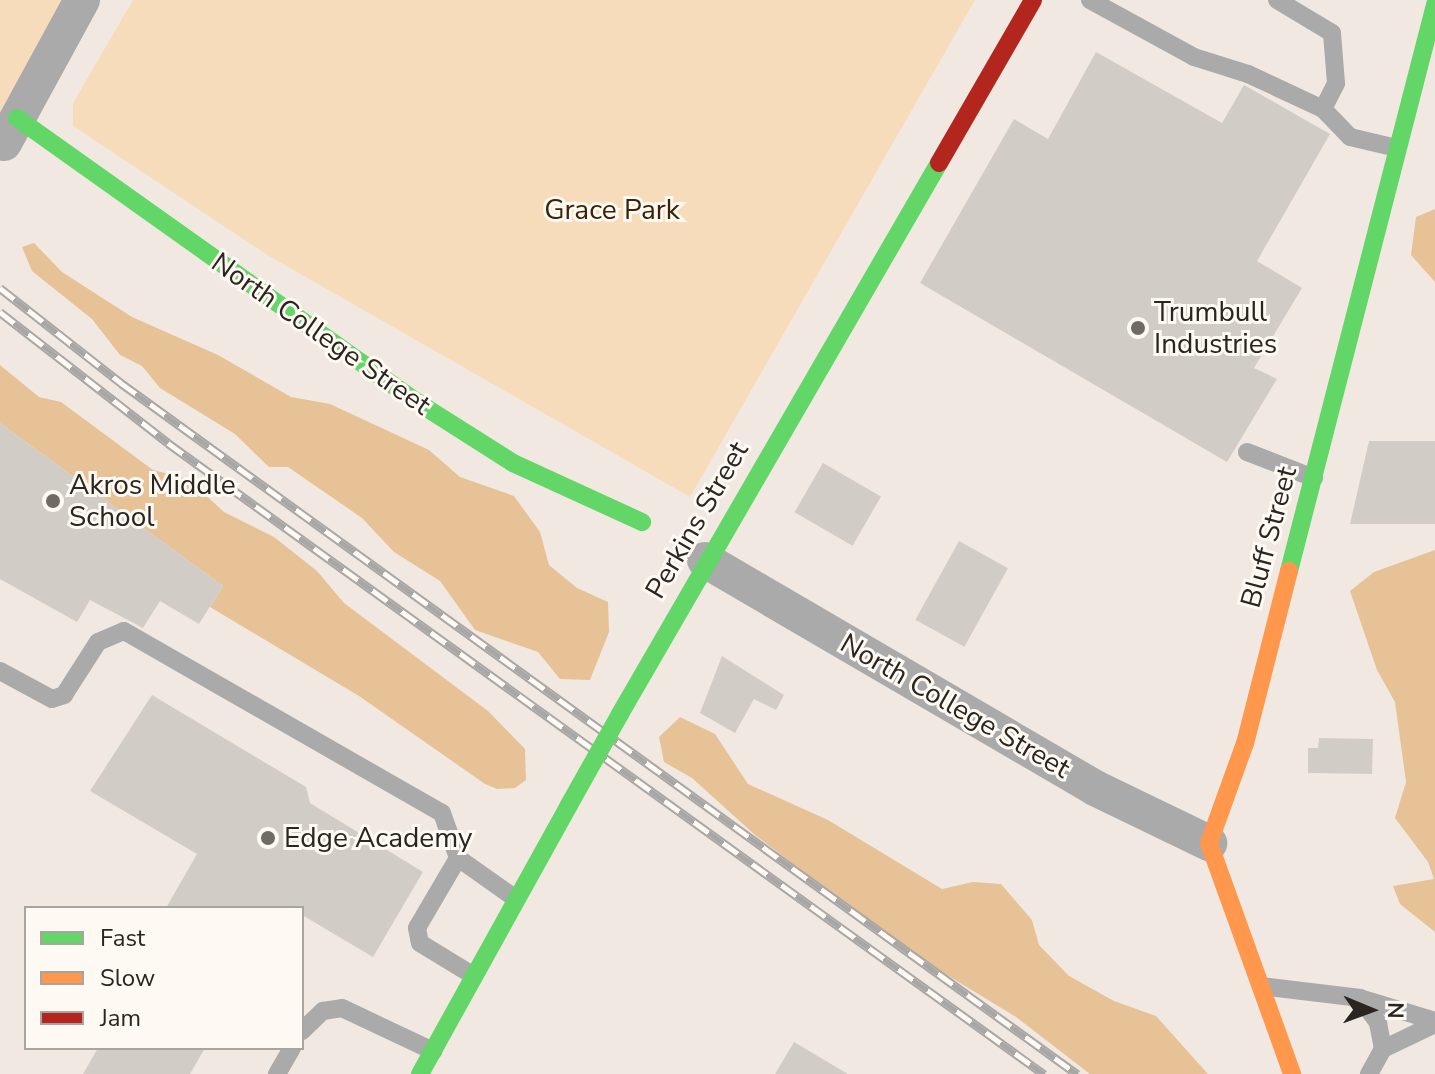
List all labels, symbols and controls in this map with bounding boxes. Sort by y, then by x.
park label: Grace Park [544,193,680,227]
street label: North College Street [205,246,437,422]
place label: Trumbull Industries [1154,295,1277,361]
marker: Trumbull Industries [1129,319,1147,337]
street label: Perkins Street [639,436,755,604]
street label: Bluff Street [1234,463,1304,611]
place label: Akros Middle School [69,468,236,534]
marker: Akros Middle School [44,492,62,510]
street label: North College Street [834,627,1076,785]
place label: Edge Academy [284,821,472,855]
marker: Edge Academy [259,829,277,847]
legend [24,906,304,1050]
text: Fast [100,922,145,954]
text: Slow [100,962,155,994]
north arrow [1331,970,1411,1050]
text: Jam [100,1002,141,1034]
text: N [1380,1002,1410,1019]

